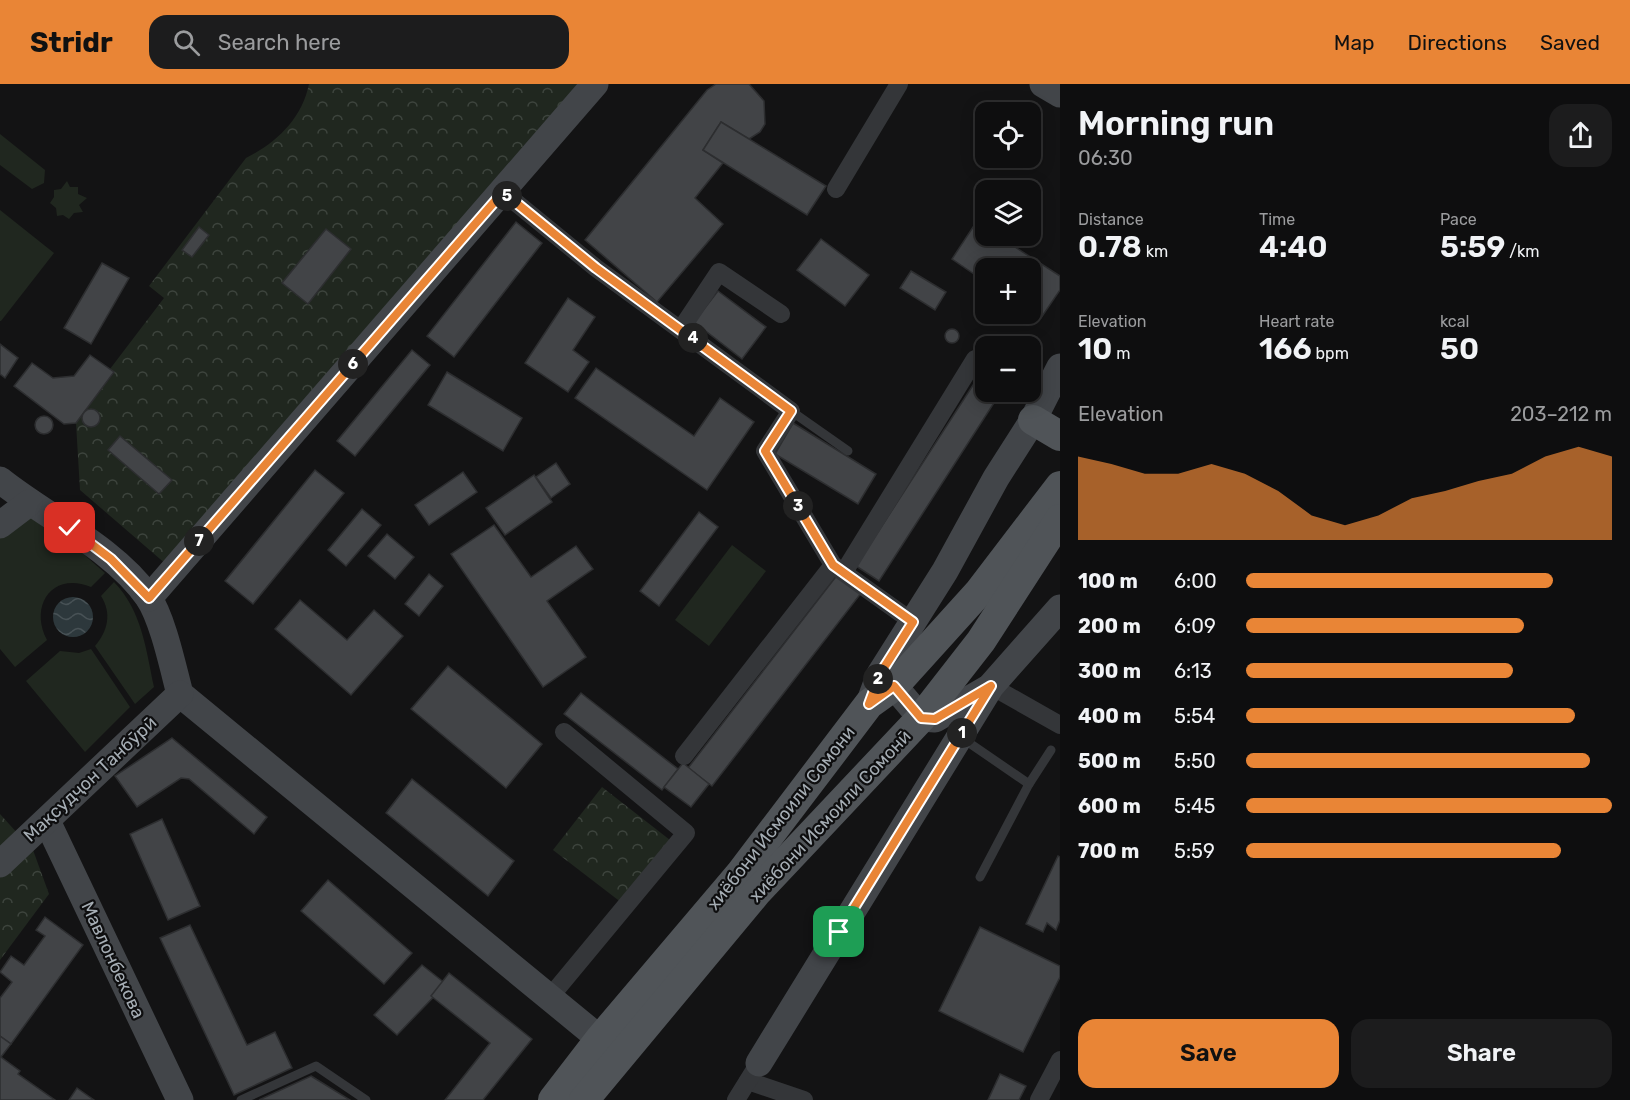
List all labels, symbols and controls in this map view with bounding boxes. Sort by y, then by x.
search box [149,15,569,69]
text: Stridr [30,26,113,59]
icon: search [170,26,203,59]
text: Search here [218,29,341,56]
text: Map [1334,30,1375,55]
text: Directions [1408,30,1507,55]
text: Saved [1540,30,1600,55]
map controls [975,102,1041,402]
button: locate [975,102,1041,168]
text: Morning run [1078,104,1274,143]
button: share [1549,104,1612,167]
text: 06:30 [1078,146,1133,170]
button: layers [975,180,1041,246]
pin: 5 [492,181,522,211]
text: 5 [502,186,512,205]
text: Distance [1078,210,1144,229]
text: Time [1259,210,1295,229]
text: Pace [1440,210,1477,229]
text: 0.78 [1078,229,1142,265]
text: 4:40 [1259,229,1328,265]
text: 5:59 [1440,229,1505,265]
text: km [1142,242,1168,261]
text: /km [1505,242,1539,261]
button: + [975,258,1041,324]
text: Elevation [1078,312,1147,331]
text: Heart rate [1259,312,1334,331]
text: kcal [1440,312,1469,331]
pin: 4 [678,323,708,353]
text: 4 [688,328,698,347]
text: 10 [1078,331,1112,367]
text: 166 [1259,331,1312,367]
text: 50 [1440,331,1479,367]
button: − [975,336,1041,402]
text: m [1112,344,1131,363]
text: bpm [1312,344,1349,363]
pin: 6 [338,349,368,379]
text: 6 [348,354,358,373]
text: Elevation [1078,402,1164,426]
text: 203–212 m [1510,402,1612,426]
pin: 3 [783,491,813,521]
text: 3 [793,496,803,515]
pin [44,502,95,553]
icon: check [53,511,86,544]
pin: 7 [184,526,214,556]
text: 7 [194,531,204,550]
text: 100 m [1078,569,1138,593]
text: 6:00 [1174,569,1217,593]
text: 200 m [1078,614,1141,638]
text: 6:09 [1174,614,1216,638]
text: 300 m [1078,659,1141,683]
text: 6:13 [1174,659,1212,683]
pin: 2 [863,664,893,694]
text: 2 [873,669,883,688]
text: 400 m [1078,704,1141,728]
text: 5:54 [1174,704,1215,728]
street label: Мақсудҷон Танбӯрӣ [19,712,161,846]
pin: 1 [947,718,977,748]
street label: хиёбони Исмоили Сомони [702,722,860,914]
text: 1 [958,723,966,742]
street label: хиёбони Исмоили Сомонӣ [744,725,916,907]
text: 500 m [1078,749,1141,773]
text: 5:50 [1174,749,1216,773]
text: 600 m [1078,794,1141,818]
text: 5:45 [1174,794,1215,818]
text: 700 m [1078,839,1139,863]
text: 5:59 [1174,839,1215,863]
street label: Мавлонбекова [76,898,150,1022]
pin [813,906,864,957]
icon: arrive [822,915,855,948]
button: Save [1078,1019,1339,1088]
button: Share [1351,1019,1612,1088]

